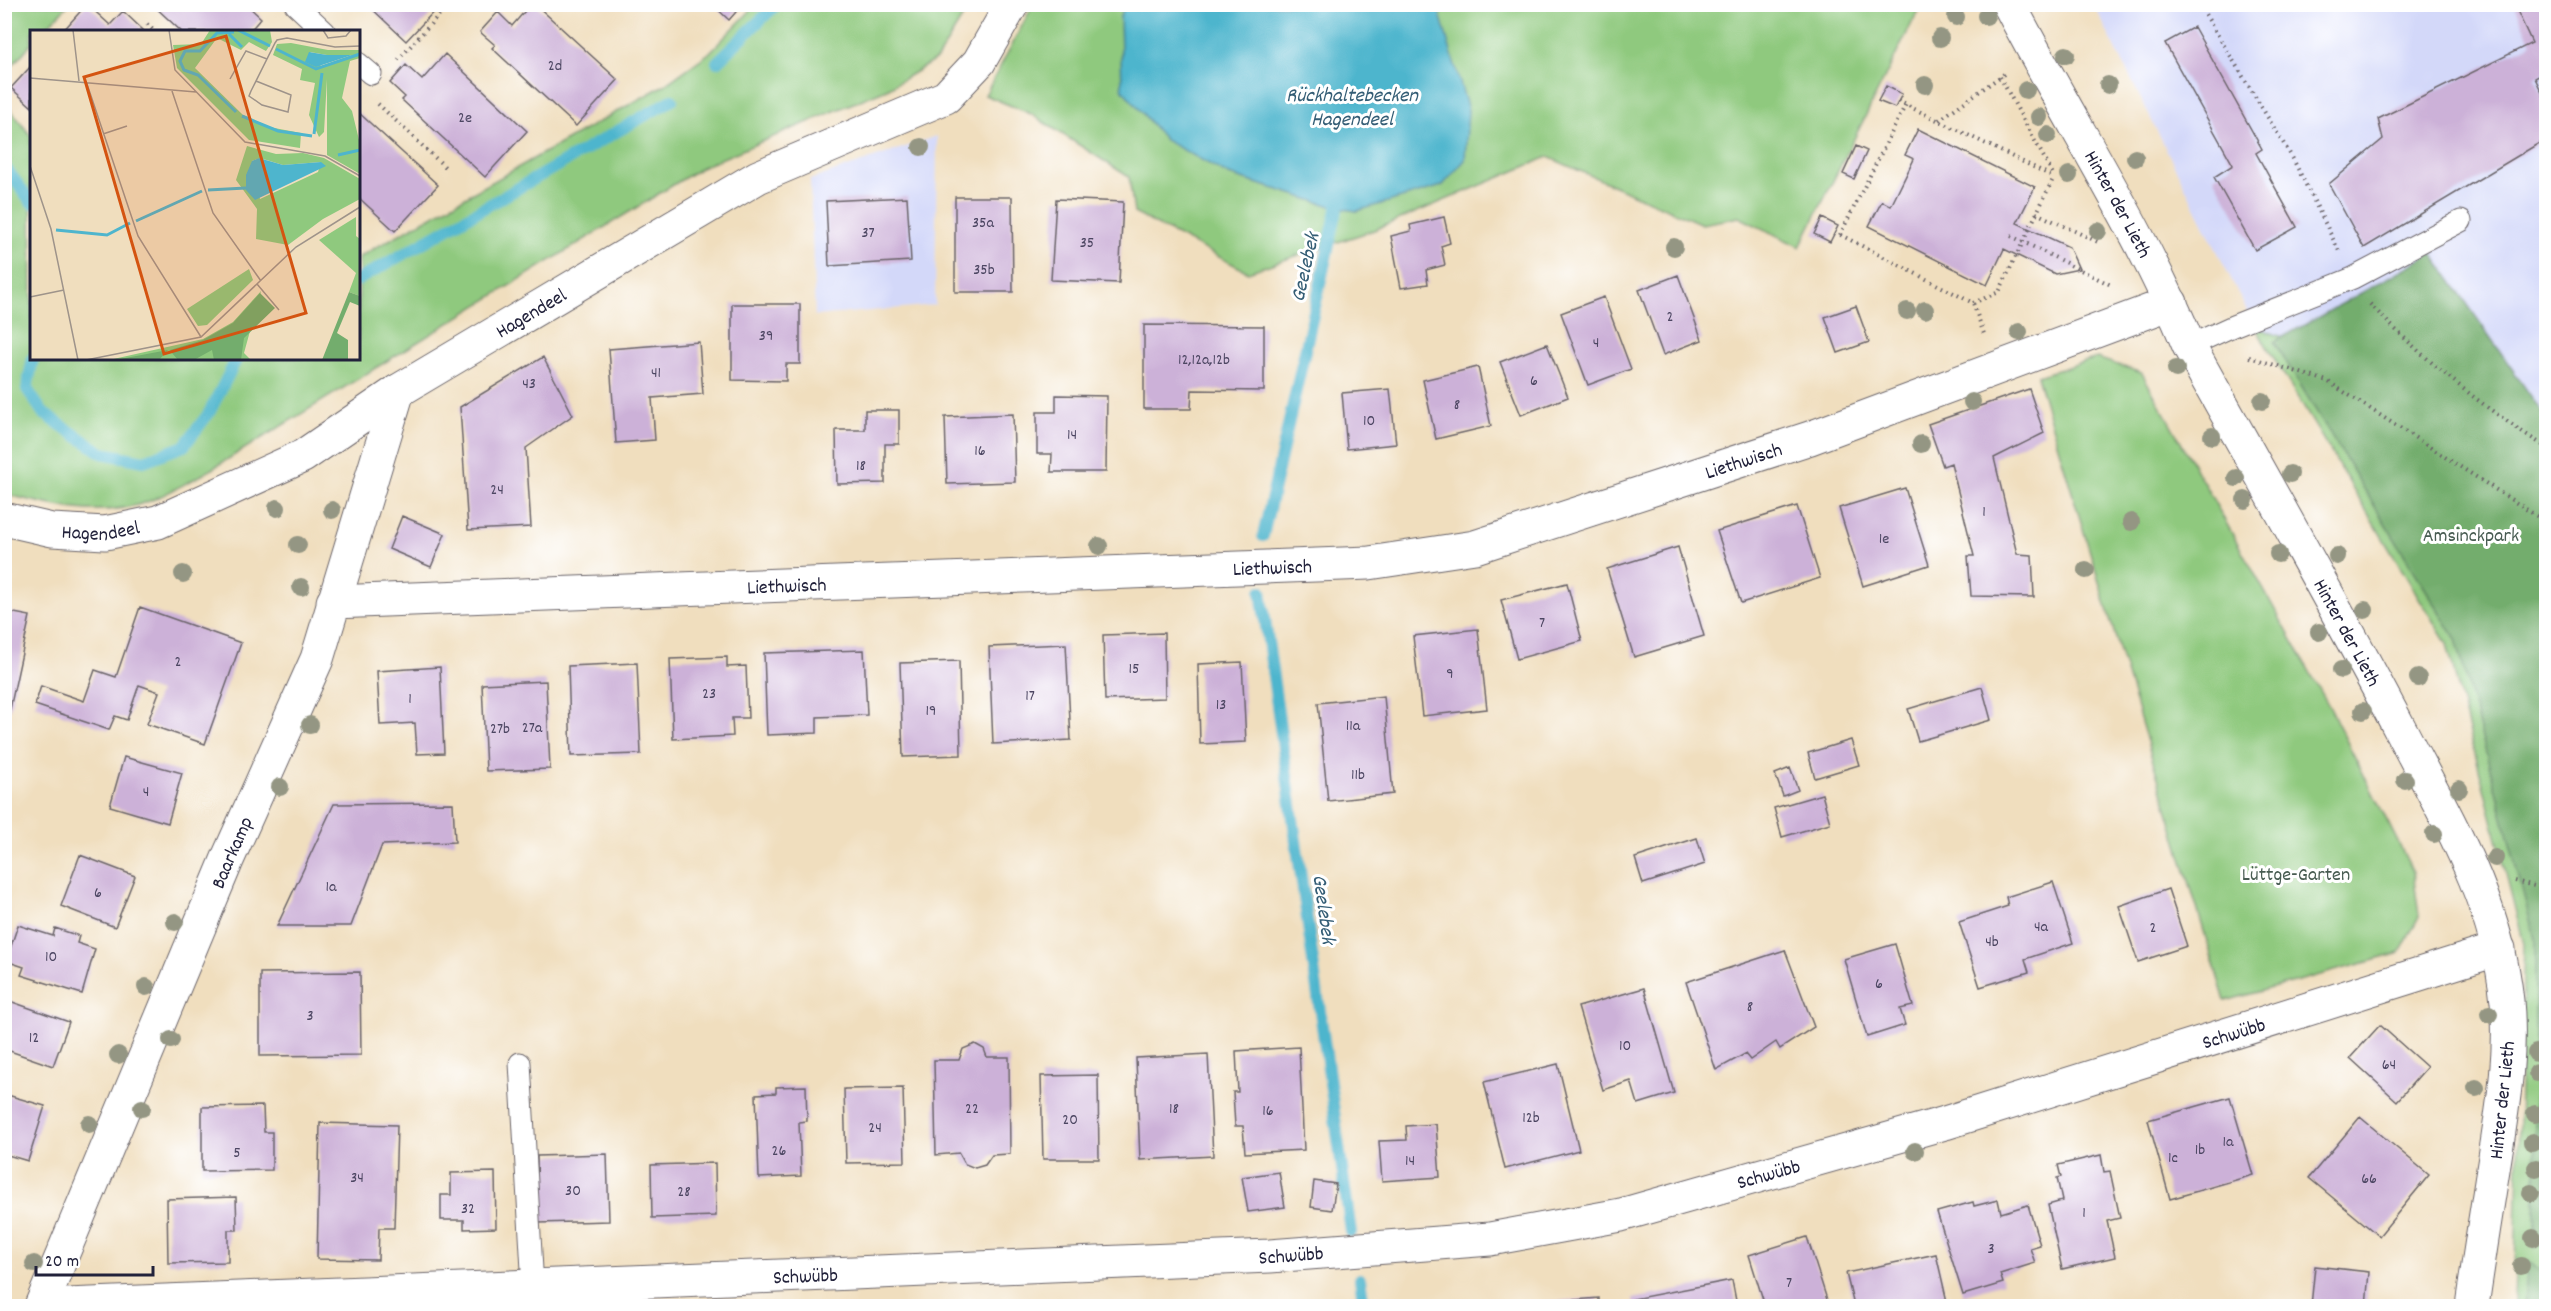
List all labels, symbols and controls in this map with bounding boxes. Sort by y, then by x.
inset map [30,30,360,360]
house number: 2d [548,55,562,78]
water label: Rückhaltebecken Hagendeel [1286,82,1419,136]
house number: 2e [458,107,472,130]
street label: Hinter der Lieth [2076,146,2157,264]
house number: 35a [972,212,994,235]
house number: 37 [861,222,875,245]
water label: Geelebek [1284,228,1330,305]
house number: 35 [1080,232,1094,255]
house number: 35b [973,259,995,282]
street label: Hagendeel [491,283,573,347]
house number: 2 [1667,306,1674,329]
house number: 39 [759,325,773,348]
house number: 4 [1593,332,1599,355]
house number: 12,12a,12b [1178,349,1230,372]
house number: 41 [651,362,661,385]
house number: 6 [1530,370,1538,393]
house number: 43 [522,373,536,396]
house number: 8 [1454,394,1460,417]
house number: 10 [1363,410,1375,433]
house number: 14 [1067,424,1077,447]
street label: Liethwisch [1702,437,1786,488]
house number: 16 [974,440,986,463]
house number: 18 [856,455,866,478]
house number: 24 [490,479,504,502]
house number: 1 [1982,501,1986,524]
street label: Hagendeel [61,515,143,550]
park label: Amsinckpark [2423,523,2519,551]
house number: 1e [1879,528,1889,551]
street label: Liethwisch [1232,554,1313,585]
street label: Liethwisch [747,572,827,603]
street label: Hinter der Lieth [2305,575,2386,692]
house number: 7 [1539,612,1545,635]
house number: 2 [175,651,182,674]
house number: 15 [1129,658,1139,681]
house number: 9 [1446,663,1454,686]
house number: 23 [702,683,716,706]
house number: 17 [1025,685,1035,708]
house number: 1 [408,688,412,711]
house number: 13 [1216,694,1226,717]
house number: 19 [926,700,936,723]
house number: 11a [1346,715,1361,738]
house number: 27a [522,717,543,740]
house number: 27b [490,718,510,741]
house number: 11b [1351,764,1365,787]
house number: 4 [143,781,149,804]
street label: Baarkamp [206,813,262,894]
park label: Lüttge-Garten [2242,862,2350,890]
water label: Geelebek [1302,873,1342,949]
house number: 1a [325,876,337,899]
house number: 6 [94,882,102,905]
house number: 4a [2034,916,2049,939]
house number: 2 [2150,917,2157,940]
house number: 4b [1985,931,1999,954]
house number: 10 [45,946,57,969]
house number: 6 [1875,973,1883,996]
house number: 8 [1747,996,1753,1019]
house number: 3 [306,1005,314,1028]
street label: Schwübb [2199,1012,2270,1058]
house number: 12 [29,1027,39,1050]
house number: 10 [1619,1035,1631,1058]
street label: Hinter der Lieth [2484,1040,2524,1161]
house number: 64 [2382,1054,2396,1077]
house number: 22 [965,1098,979,1121]
house number: 18 [1169,1098,1179,1121]
house number: 16 [1262,1100,1274,1123]
house number: 12b [1522,1107,1540,1130]
house number: 20 [1062,1109,1078,1132]
house number: 24 [868,1117,882,1140]
house number: 1a [2222,1131,2234,1154]
house number: 1b [2195,1139,2205,1162]
house number: 26 [772,1140,787,1163]
house number: 5 [233,1142,241,1165]
house number: 1c [2168,1147,2178,1170]
house number: 14 [1405,1150,1415,1173]
street label: Schwübb [1734,1154,1804,1198]
house number: 34 [350,1167,364,1190]
house number: 66 [2361,1168,2377,1191]
house number: 30 [565,1180,581,1203]
house number: 28 [677,1181,691,1204]
house number: 32 [461,1198,475,1221]
house number: 1 [2082,1202,2086,1225]
house number: 3 [1987,1238,1995,1261]
scale bar [36,1239,153,1277]
street label: Schwübb [1258,1241,1325,1273]
text: 20 m [45,1250,79,1275]
street label: Schwübb [772,1263,838,1293]
house number: 7 [1786,1272,1792,1295]

